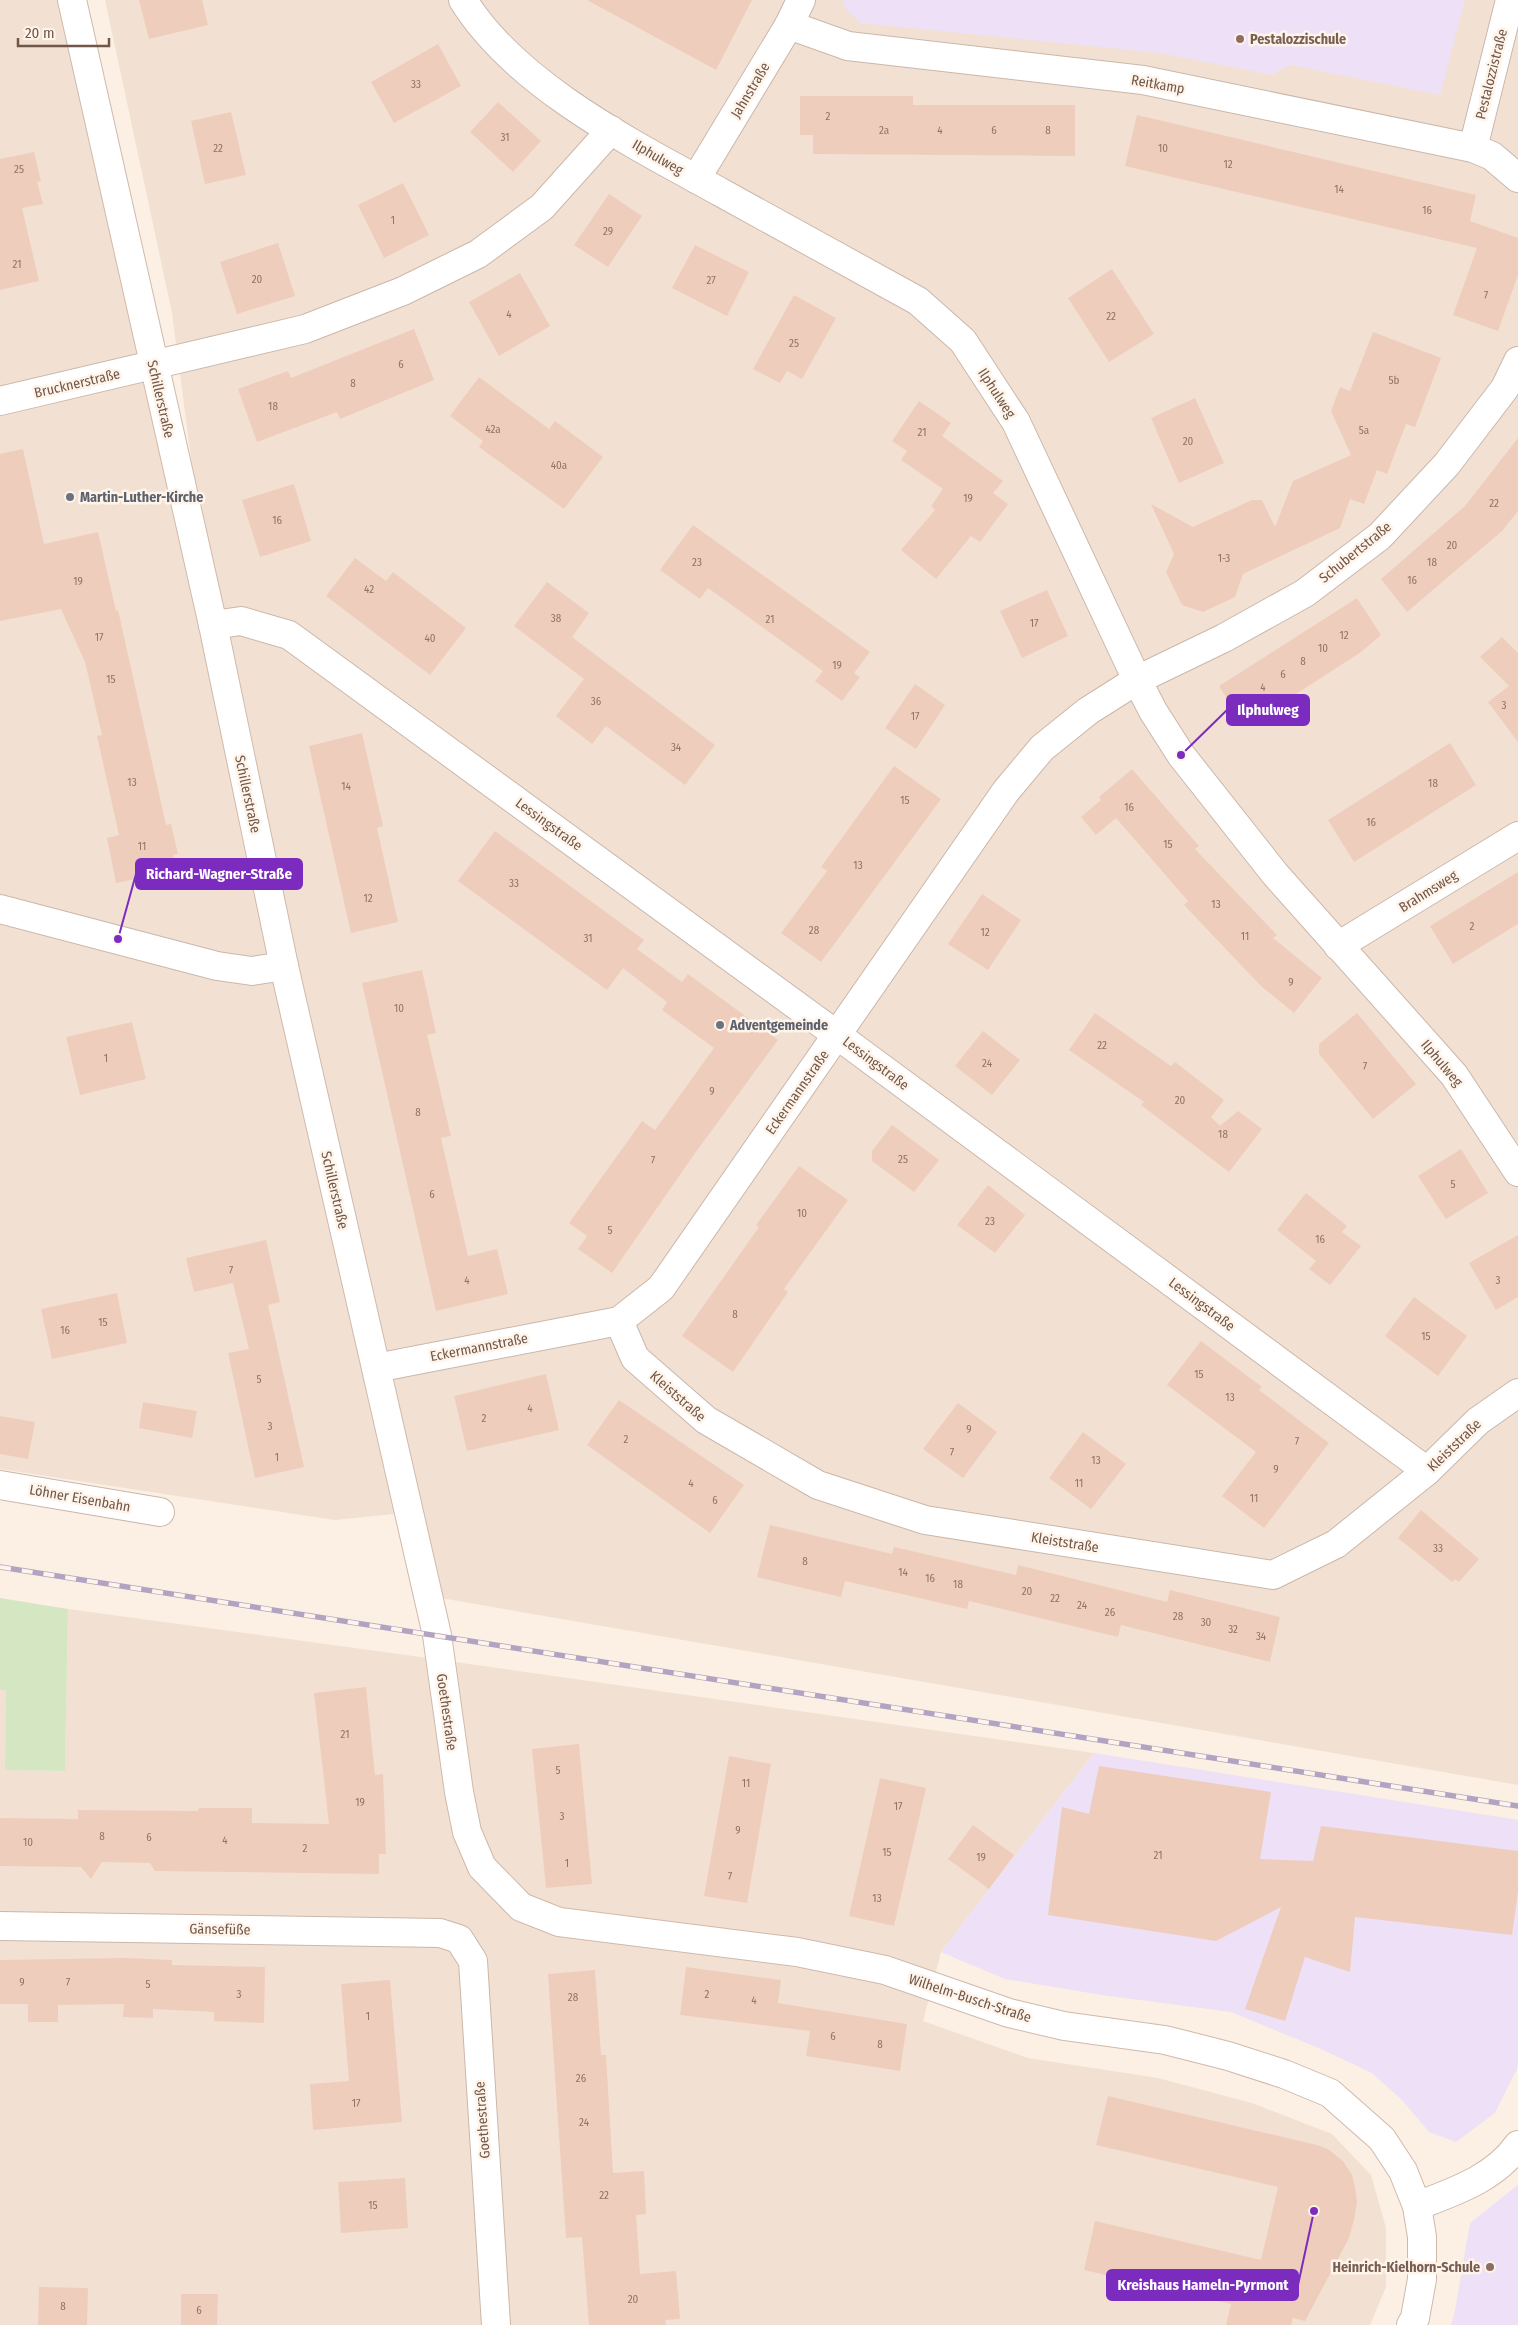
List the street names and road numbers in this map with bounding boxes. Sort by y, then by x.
street label: Pestalozzistraße [1472,27,1511,121]
street label: Jahnstraße [727,59,774,121]
street label: Reitkamp [1130,71,1186,98]
street label: Ilphulweg [629,136,687,179]
street label: Schillerstraße [143,359,178,440]
street label: Brucknerstraße [33,365,122,402]
street label: Ilphulweg [974,365,1019,422]
street label: Schubertstraße [1316,518,1395,587]
street label: Schillerstraße [231,754,264,835]
street label: Lessingstraße [512,795,585,854]
street label: Brahmsweg [1396,867,1461,916]
street label: Lessingstraße [839,1033,912,1094]
street label: Ilphulweg [1417,1036,1466,1091]
street label: Eckermannstraße [762,1047,833,1138]
street label: Schillerstraße [317,1150,352,1231]
street label: Lessingstraße [1165,1274,1238,1335]
street label: Eckermannstraße [429,1330,529,1365]
street label: Kleiststraße [646,1368,709,1425]
street label: Kleiststraße [1424,1415,1485,1475]
street label: Löhner Eisenbahn [28,1481,132,1516]
street label: Kleiststraße [1030,1529,1100,1556]
street label: Goethestraße [433,1673,460,1752]
street label: Gänsefüße [189,1920,251,1939]
street label: Wilhelm-Busch-Straße [906,1971,1033,2026]
street label: Goethestraße [471,2081,494,2159]

